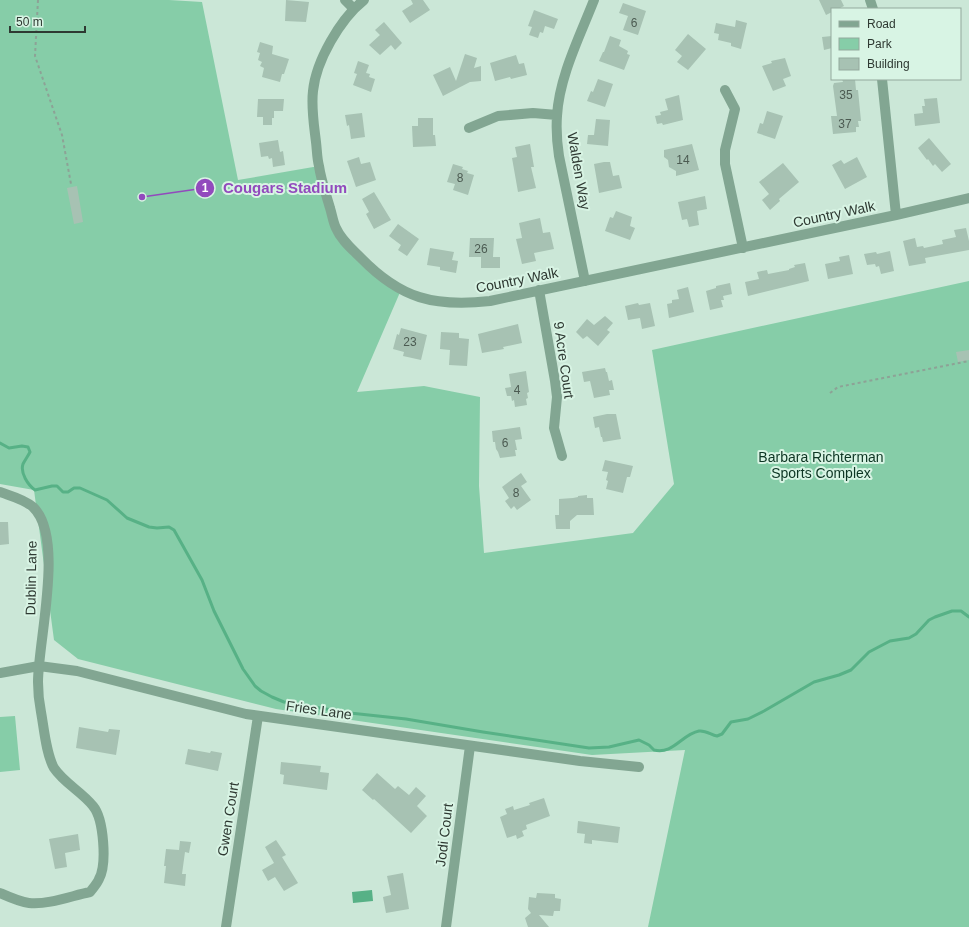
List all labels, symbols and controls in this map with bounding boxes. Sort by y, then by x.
scale bar [10,8,85,34]
legend [831,8,961,80]
text: 50 m [16,15,43,29]
house number: 6 [631,16,638,30]
text: Road [867,17,896,31]
text: Park [867,37,893,51]
text: Building [867,57,910,71]
house number: 35 [839,88,853,102]
house number: 37 [838,117,852,131]
street label: Walden Way [564,131,594,211]
house number: 14 [676,153,690,167]
house number: 8 [457,171,464,185]
callout: Cougars Stadium [195,175,356,202]
text: Cougars Stadium [223,179,347,196]
text: 1 [202,181,209,195]
street label: Country Walk [791,197,877,231]
house number: 26 [474,242,488,256]
street label: Country Walk [474,264,560,296]
street label: 9 Acre Court [551,320,577,400]
house number: 23 [403,335,417,349]
house number: 4 [514,383,521,397]
house number: 6 [502,436,509,450]
park label: Barbara Richterman Sports Complex [758,449,884,481]
house number: 8 [513,486,520,500]
street label: Dublin Lane [22,540,40,616]
street label: Fries Lane [285,697,353,723]
street label: Gwen Court [214,781,242,857]
street label: Jodi Court [432,802,456,868]

